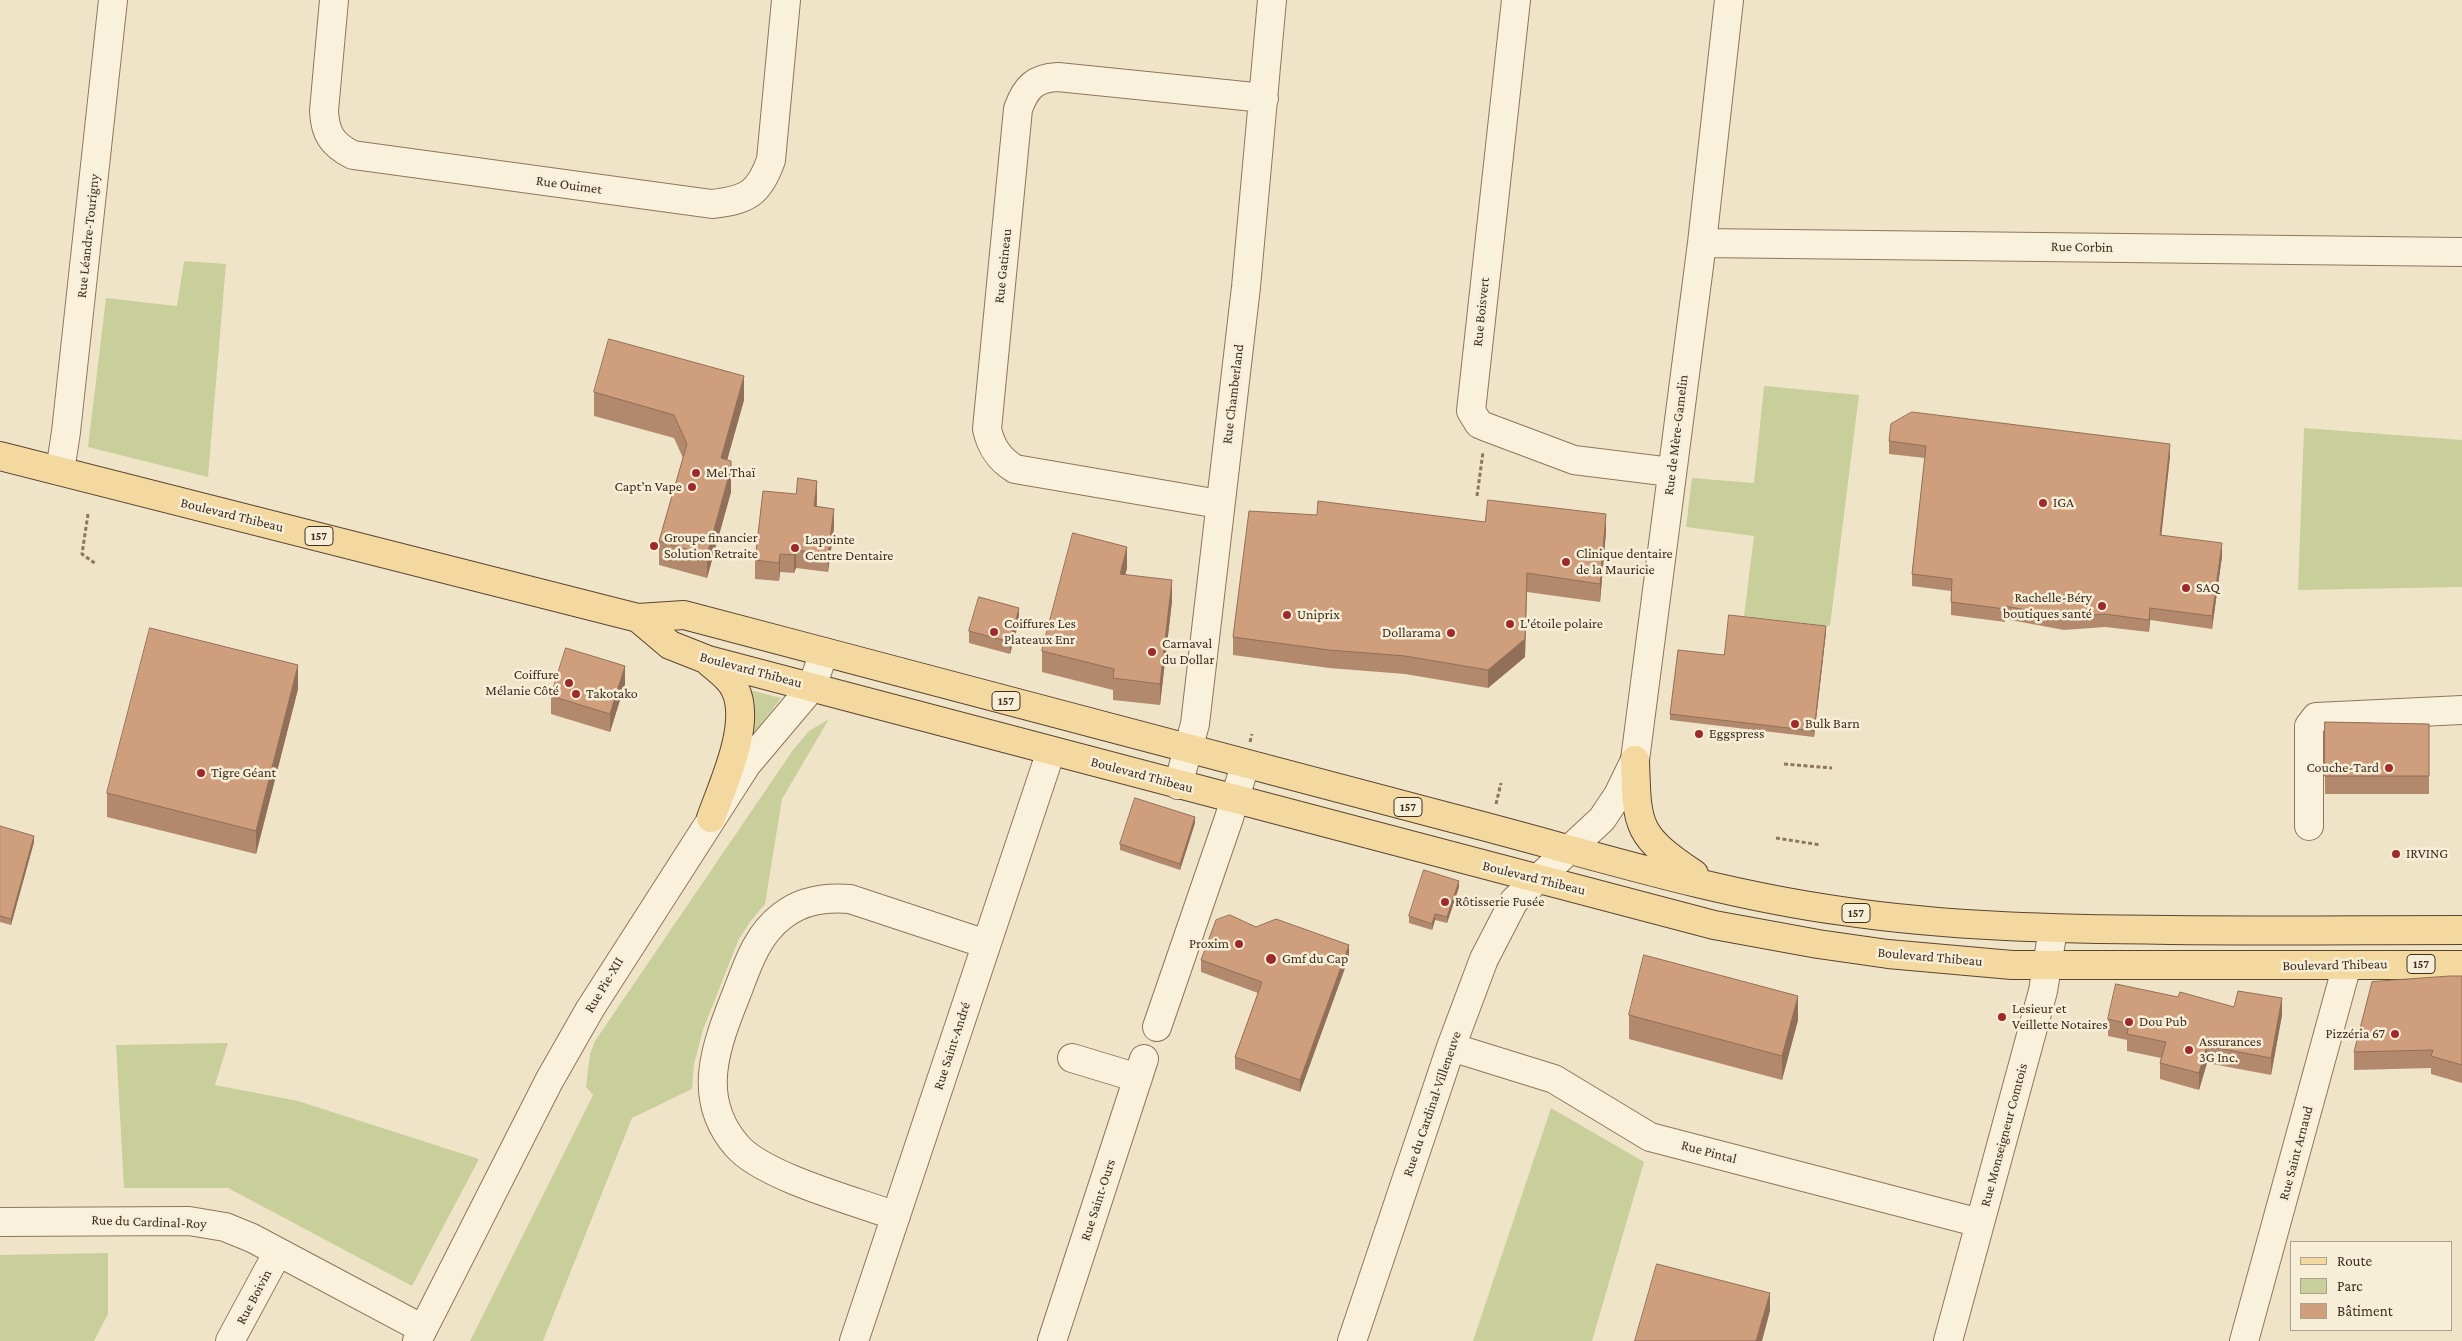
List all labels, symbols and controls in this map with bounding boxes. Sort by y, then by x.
street label: Rue Ouimet [535,172,603,198]
street label: Rue Léandre-Tourigny [73,173,103,299]
street label: Rue Gatineau [991,228,1015,304]
street label: Rue Corbin [2051,238,2113,256]
street label: Rue Boisvert [1469,277,1493,347]
street label: Rue Chamberland [1219,343,1247,445]
street label: Rue de Mère-Gamelin [1660,374,1692,496]
place label: Mel Thaï [706,465,755,481]
marker: Mel Thaï [690,467,702,479]
place label: Capt’n Vape [615,479,682,495]
marker: Capt’n Vape [686,481,698,493]
street label: Boulevard Thibeau [179,494,285,536]
place label: IGA [2053,495,2074,511]
marker: IGA [2037,497,2049,509]
road number: 157 [305,526,333,546]
place label: Groupe financier Solution Retraite [664,530,758,562]
place label: Lapointe Centre Dentaire [805,532,893,564]
marker: Groupe financier Solution Retraite [648,540,660,552]
marker: Lapointe Centre Dentaire [789,542,801,554]
place label: Clinique dentaire de la Mauricie [1576,546,1673,578]
marker: Clinique dentaire de la Mauricie [1560,556,1572,568]
place label: SAQ [2196,580,2220,596]
marker: SAQ [2180,582,2192,594]
place label: Rachelle-Béry boutiques santé [2003,590,2092,622]
marker: Rachelle-Béry boutiques santé [2096,600,2108,612]
place label: Uniprix [1297,607,1340,623]
marker: Uniprix [1281,609,1293,621]
place label: Coiffures Les Plateaux Enr [1004,616,1076,648]
place label: L'étoile polaire [1520,616,1603,632]
marker: L'étoile polaire [1504,618,1516,630]
place label: Dollarama [1382,625,1441,641]
marker: Coiffures Les Plateaux Enr [988,626,1000,638]
marker: Dollarama [1445,627,1457,639]
place label: Carnaval du Dollar [1162,636,1214,669]
marker: Carnaval du Dollar [1146,646,1158,658]
street label: Boulevard Thibeau [698,648,804,692]
place label: Coiffure Mélanie Côté [485,667,559,700]
marker: Coiffure Mélanie Côté [563,677,575,689]
place label: Takotako [586,686,638,702]
marker: Takotako [570,688,582,700]
road number: 157 [992,691,1020,710]
place label: Bulk Barn [1805,716,1860,732]
marker: Bulk Barn [1789,718,1801,730]
place label: Eggspress [1709,726,1765,742]
marker: Eggspress [1693,728,1705,740]
street label: Boulevard Thibeau [1089,753,1195,797]
place label: Couche-Tard [2306,760,2379,776]
marker: Couche-Tard [2383,762,2395,774]
place label: Tigre Géant [211,765,276,781]
marker: Tigre Géant [195,767,207,779]
road number: 157 [1394,798,1422,816]
place label: IRVING [2406,846,2448,862]
marker: IRVING [2390,848,2402,860]
street label: Boulevard Thibeau [1481,857,1587,899]
place label: Rôtisserie Fusée [1455,894,1544,910]
marker: Rôtisserie Fusée [1439,896,1451,908]
road number: 157 [1842,904,1870,922]
place label: Proxim [1189,936,1229,952]
marker: Proxim [1233,938,1245,950]
street label: Boulevard Thibeau [1877,944,1983,970]
place label: Gmf du Cap [1282,951,1348,967]
marker: Gmf du Cap [1264,952,1278,966]
street label: Rue Pie-XII [581,954,627,1016]
road number: 157 [2407,954,2435,974]
street label: Boulevard Thibeau [2282,956,2388,974]
street label: Rue Saint-André [930,1000,974,1092]
place label: Lesieur et Veillette Notaires [2012,1001,2108,1034]
marker: Lesieur et Veillette Notaires [1996,1011,2008,1023]
place label: Dou Pub [2139,1014,2187,1030]
marker: Dou Pub [2123,1016,2135,1028]
place label: Pizzéria 67 [2326,1026,2385,1042]
marker: Pizzéria 67 [2389,1028,2401,1040]
street label: Rue du Cardinal-Villeneuve [1399,1029,1465,1179]
place label: Assurances 3G Inc. [2199,1034,2261,1066]
marker: Assurances 3G Inc. [2183,1044,2195,1056]
street label: Rue Monseigneur Comtois [1977,1062,2031,1208]
street label: Rue Saint Arnaud [2275,1104,2317,1202]
street label: Rue Pintal [1679,1137,1739,1167]
street label: Rue Saint-Ours [1077,1157,1119,1243]
street label: Rue du Cardinal-Roy [91,1212,207,1232]
legend [2290,1241,2452,1331]
text: Route [2337,1253,2372,1269]
street label: Rue Boivin [233,1267,275,1327]
text: Parc [2337,1278,2363,1294]
text: Bâtiment [2337,1303,2393,1319]

